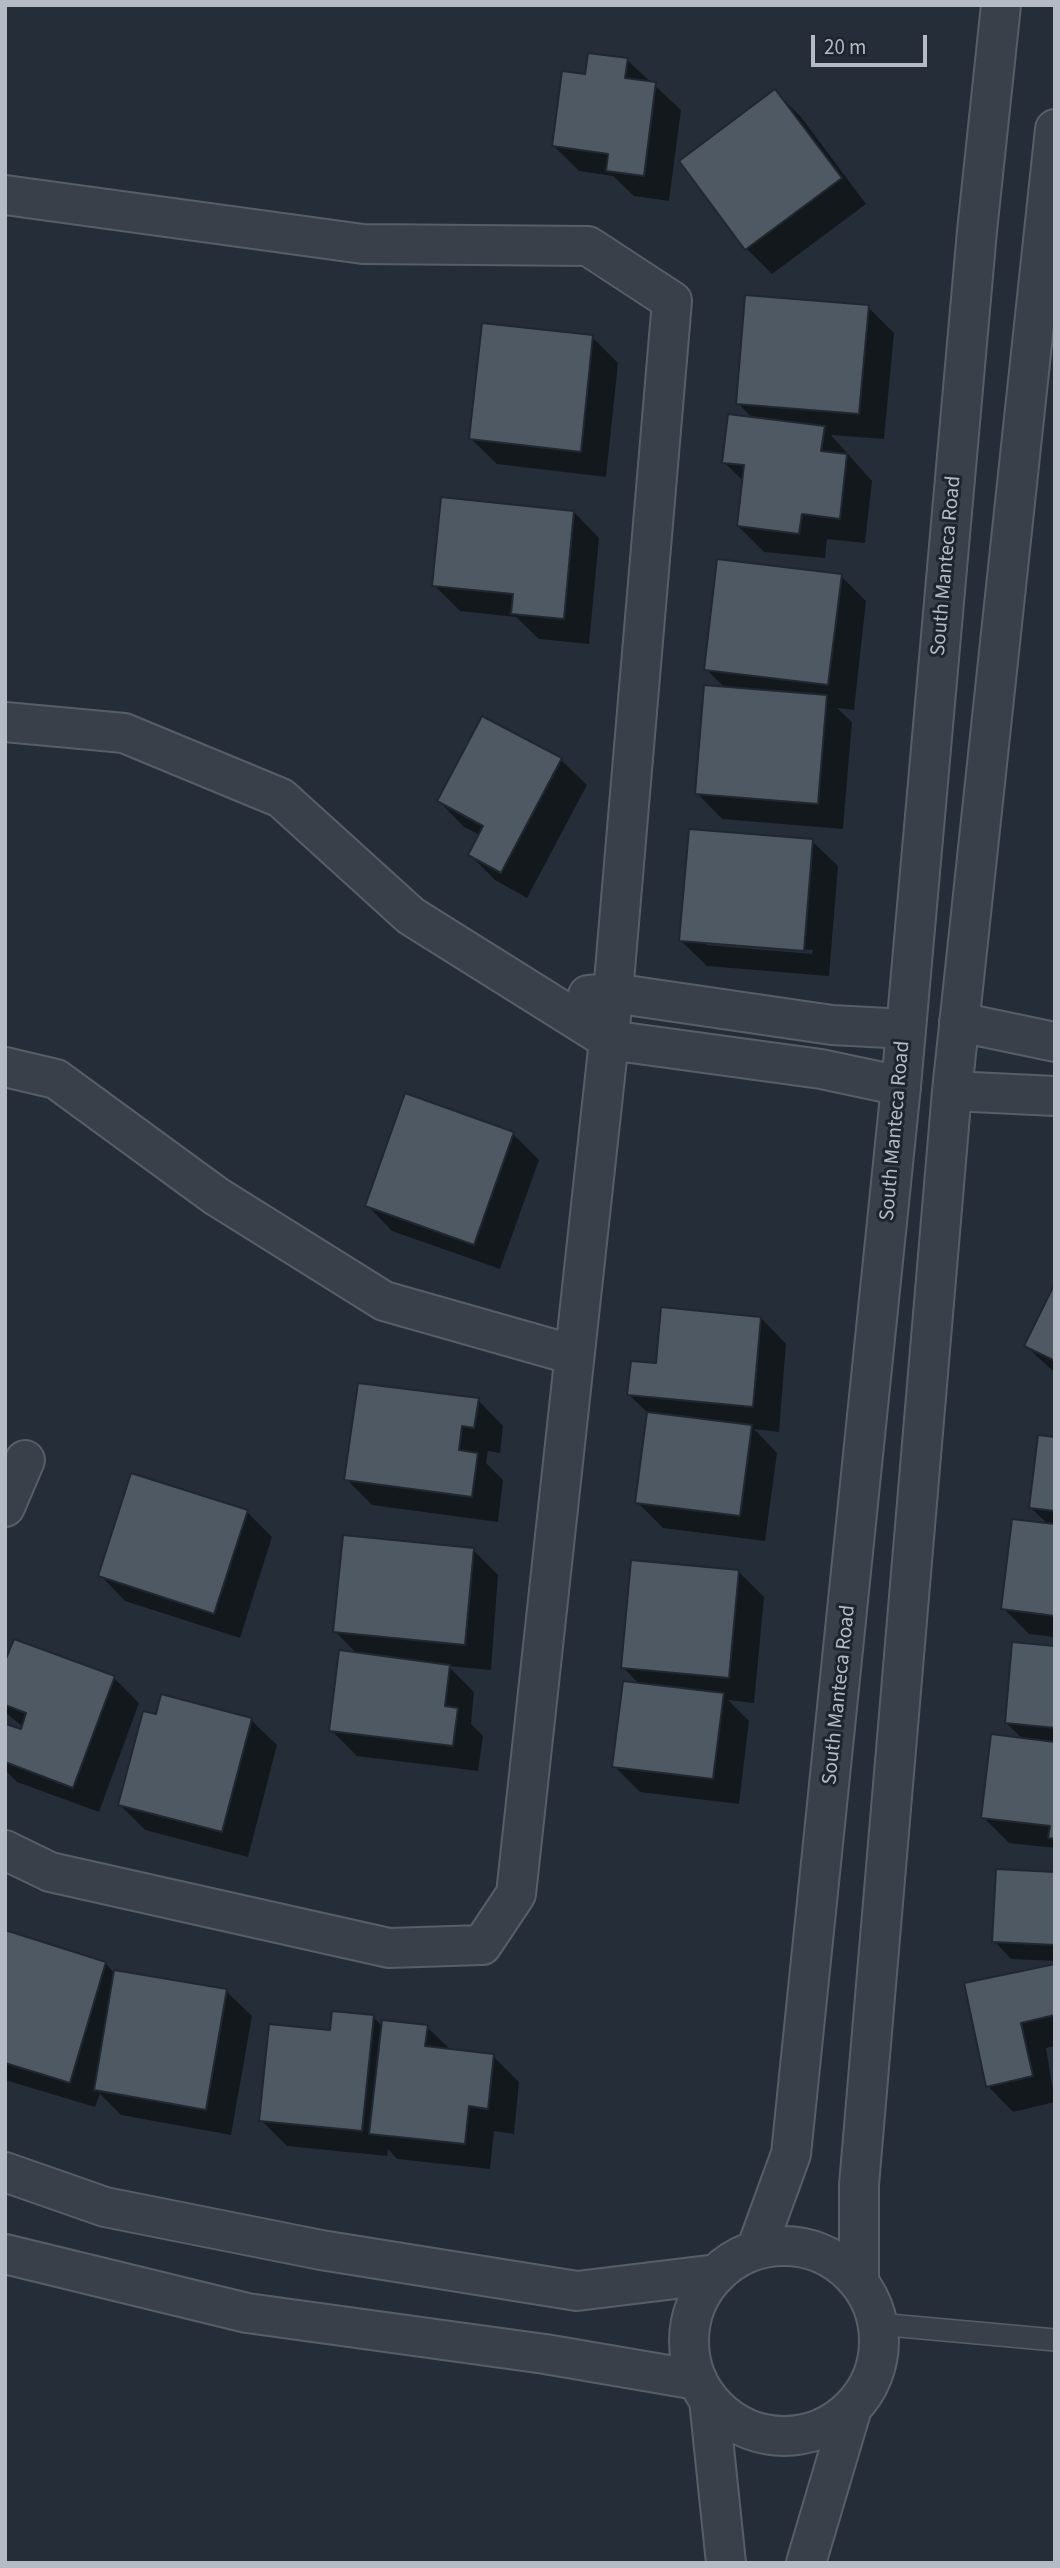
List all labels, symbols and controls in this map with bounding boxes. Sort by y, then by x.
scale bar [815,21,930,65]
text: 20 m [824,32,866,62]
street label: South Manteca Road [927,475,967,657]
street label: South Manteca Road [876,1040,916,1222]
street label: South Manteca Road [818,1604,862,1786]

